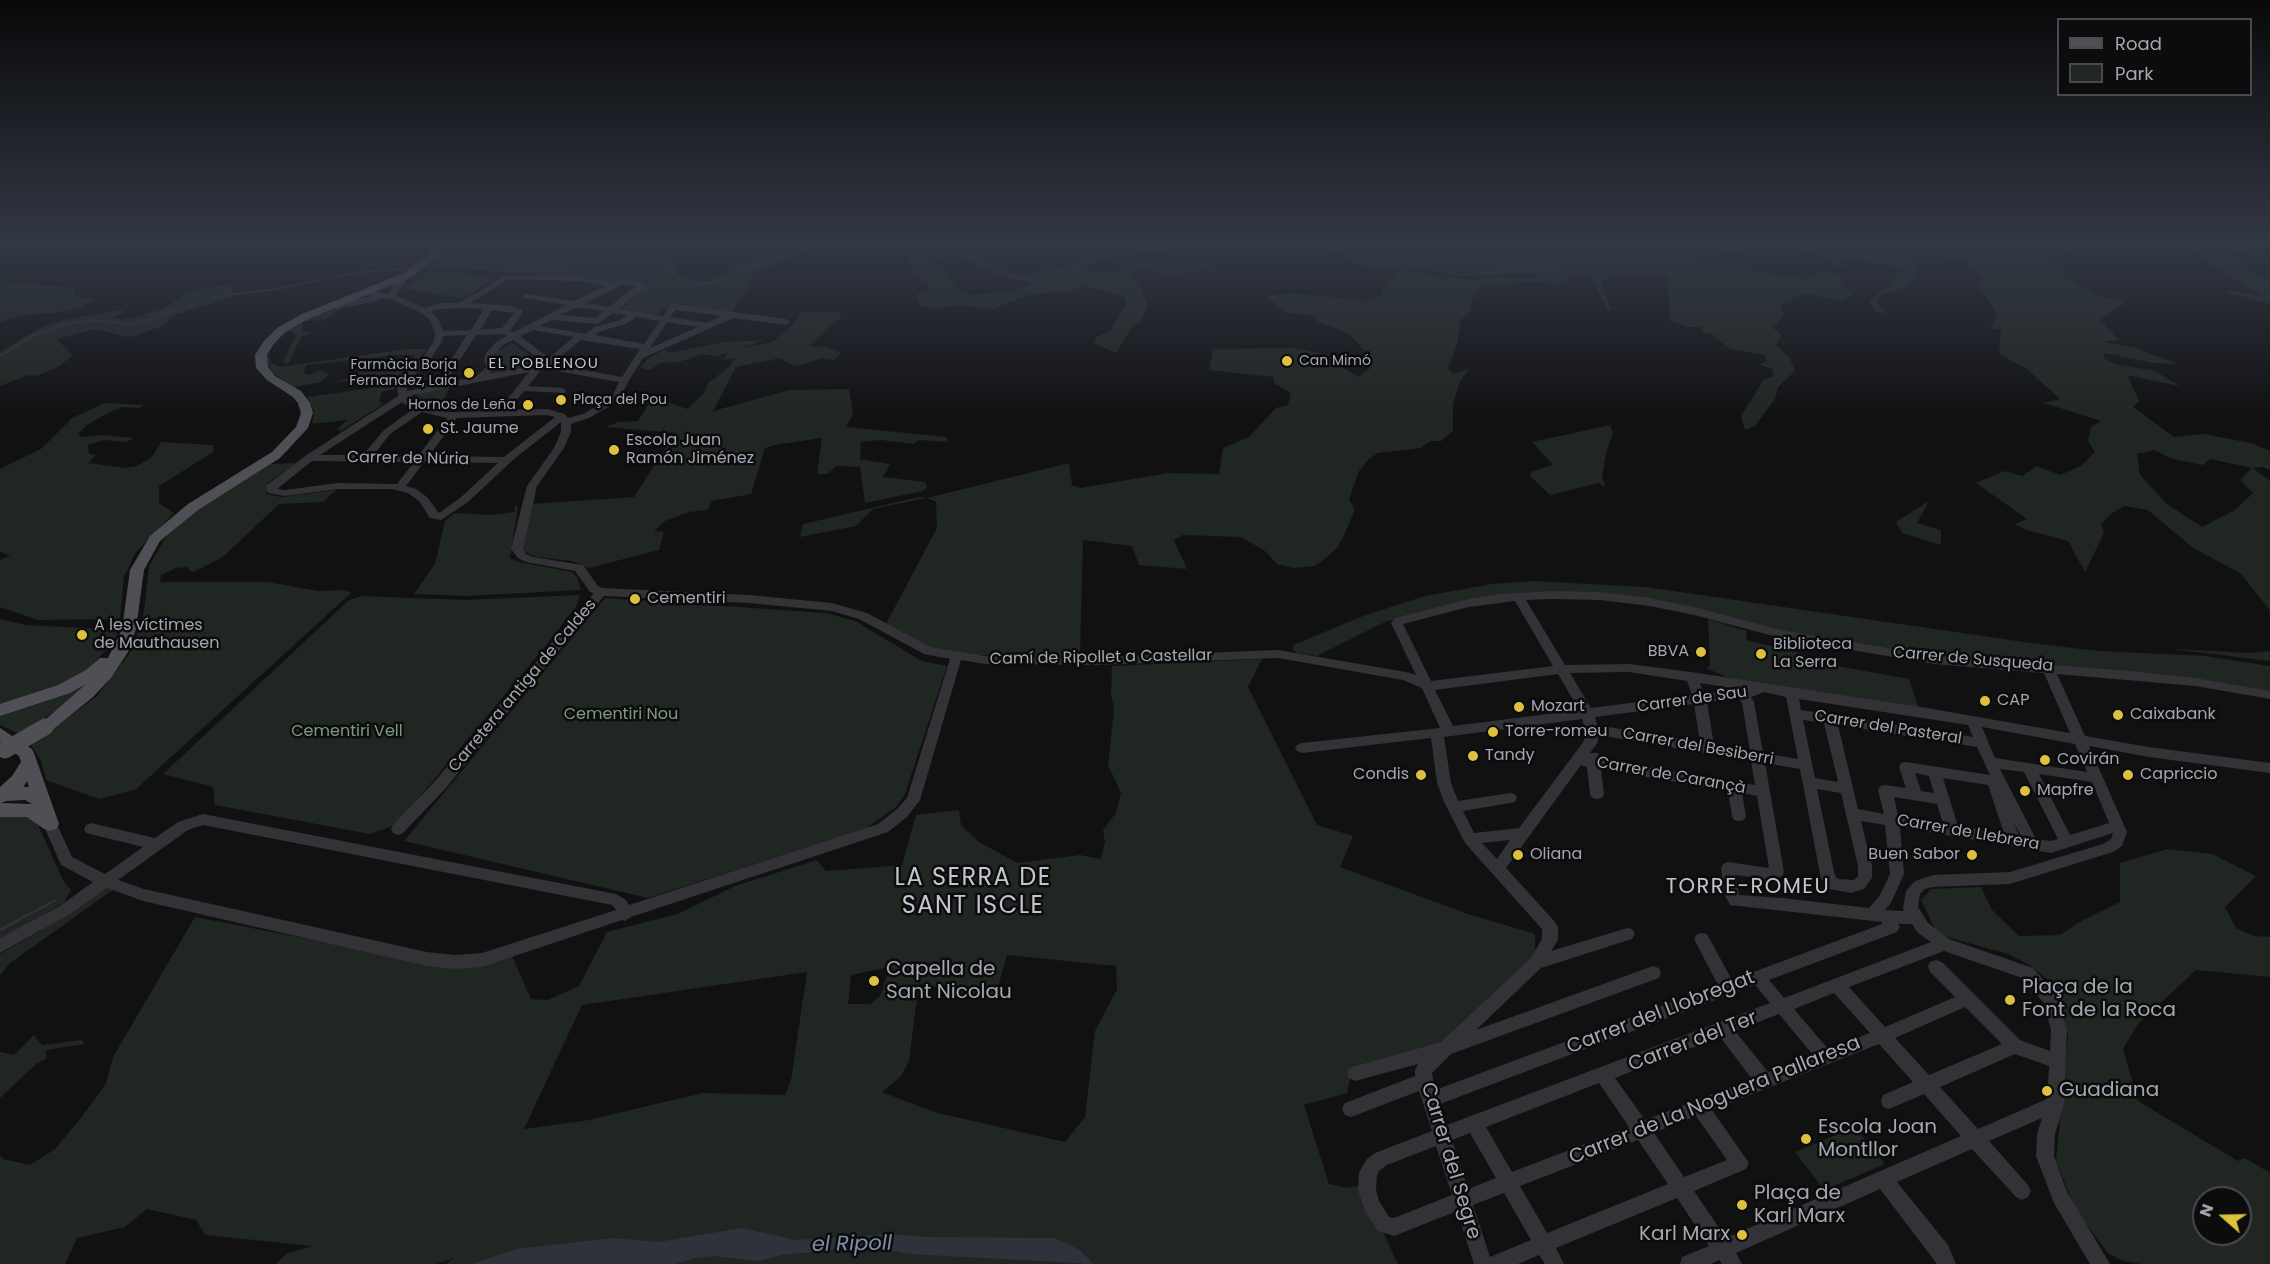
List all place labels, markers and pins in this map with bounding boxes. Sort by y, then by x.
place label: Can Mimó [1299,353,1371,369]
marker: Can Mimó [1280,354,1294,368]
place label: Farmàcia Borja Fernandez, Laia [349,357,457,390]
marker: Farmàcia Borja Fernandez, Laia [462,366,476,380]
place label: Plaça del Pou [573,392,667,408]
marker: Plaça del Pou [554,393,568,407]
place label: Hornos de Leña [408,397,516,413]
marker: Hornos de Leña [521,398,535,412]
place label: St. Jaume [440,419,519,439]
marker: St. Jaume [421,422,435,436]
place label: Escola Juan Ramón Jiménez [626,431,754,469]
marker: Escola Juan Ramón Jiménez [607,443,621,457]
place label: Cementiri [647,589,726,609]
marker: Cementiri [628,592,642,606]
place label: A les víctimes de Mauthausen [94,616,219,654]
marker: A les víctimes de Mauthausen [75,628,89,642]
place label: Biblioteca La Serra [1773,635,1852,673]
place label: BBVA [1648,642,1689,662]
marker: BBVA [1694,645,1708,659]
marker: Biblioteca La Serra [1754,647,1768,661]
place label: CAP [1997,691,2029,711]
marker: CAP [1978,694,1992,708]
place label: Mozart [1531,697,1585,717]
marker: Mozart [1512,700,1526,714]
place label: Caixabank [2130,705,2216,725]
marker: Caixabank [2111,708,2125,722]
place label: Torre-romeu [1505,722,1607,742]
marker: Torre-romeu [1486,725,1500,739]
place label: Tandy [1485,746,1535,766]
marker: Tandy [1466,749,1480,763]
place label: Covirán [2057,750,2120,770]
marker: Covirán [2038,753,2052,767]
place label: Condis [1353,765,1409,785]
place label: Capriccio [2140,765,2217,785]
marker: Condis [1414,768,1428,782]
marker: Capriccio [2121,768,2135,782]
place label: Mapfre [2037,781,2094,801]
marker: Mapfre [2018,784,2032,798]
place label: Oliana [1530,845,1582,865]
place label: Buen Sabor [1868,845,1960,865]
marker: Oliana [1511,848,1525,862]
marker: Buen Sabor [1965,848,1979,862]
place label: Capella de Sant Nicolau [886,958,1012,1005]
marker: Capella de Sant Nicolau [867,974,881,988]
place label: Plaça de la Font de la Roca [2022,976,2176,1023]
marker: Plaça de la Font de la Roca [2003,993,2017,1007]
place label: Guadiana [2059,1079,2159,1103]
marker: Guadiana [2040,1084,2054,1098]
place label: Escola Joan Montllor [1818,1116,1937,1163]
marker: Escola Joan Montllor [1799,1132,1813,1146]
place label: Plaça de Karl Marx [1754,1182,1845,1229]
marker: Plaça de Karl Marx [1735,1198,1749,1212]
place label: Karl Marx [1639,1223,1730,1247]
marker: Karl Marx [1735,1228,1749,1242]

